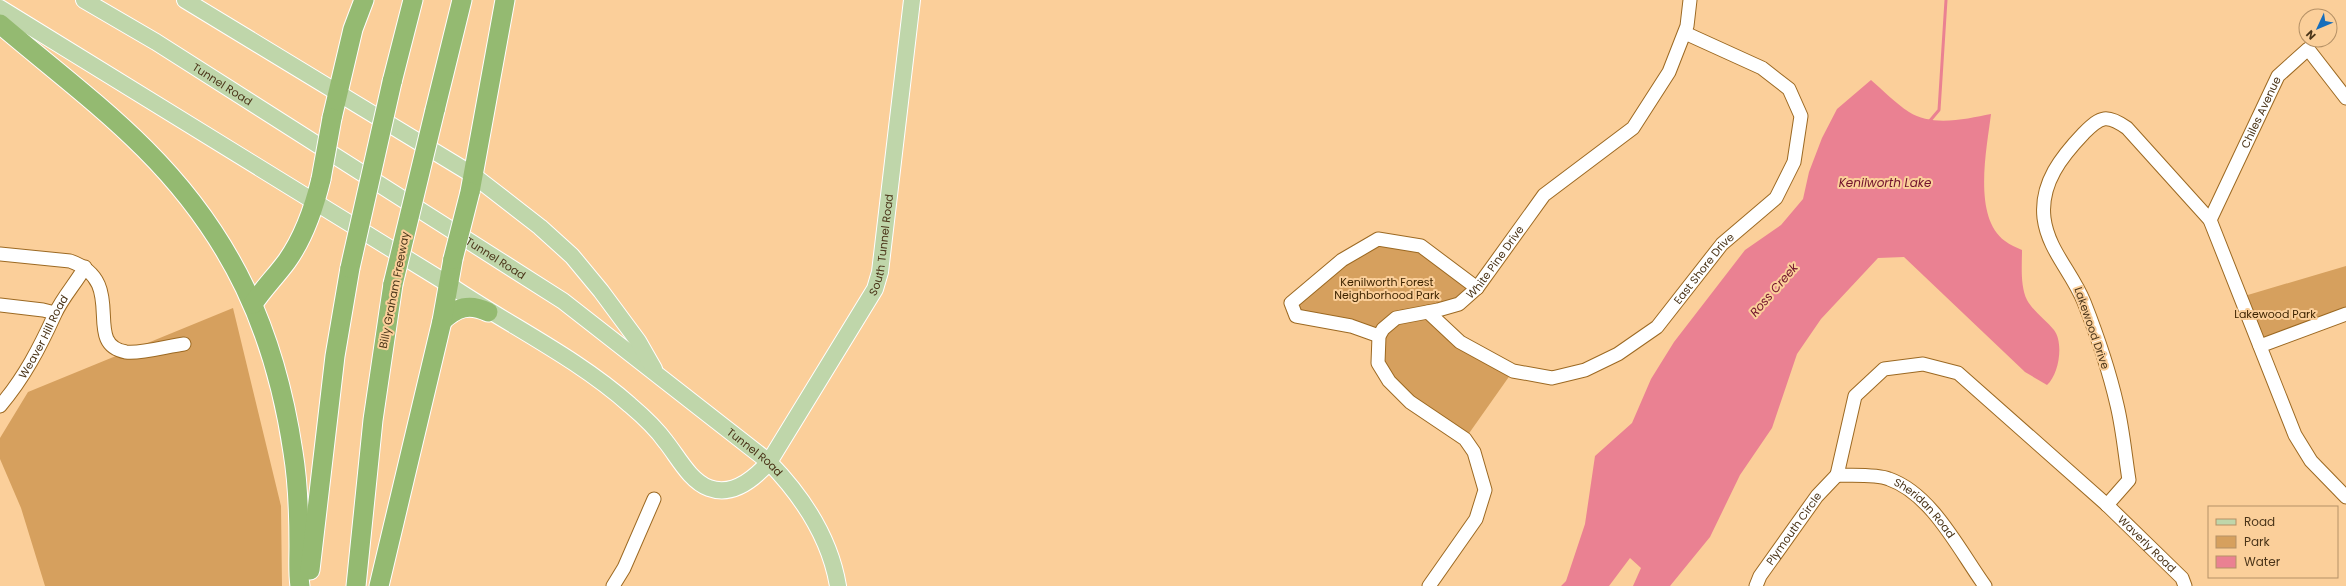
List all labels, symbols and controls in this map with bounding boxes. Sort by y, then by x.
north arrow [2298,8,2338,48]
text: N [2302,26,2319,43]
street label: Tunnel Road [189,59,255,109]
street label: Chiles Avenue [2237,74,2285,151]
water label: Kenilworth Lake [1839,174,1932,191]
street label: South Tunnel Road [865,193,897,299]
street label: White Pine Drive [1462,222,1528,302]
street label: Billy Graham Freeway [375,229,413,350]
street label: East Shore Drive [1670,229,1738,307]
street label: Tunnel Road [463,233,529,283]
water label: Ross Creek [1746,259,1802,320]
park label: Kenilworth Forest Neighborhood Park [1334,274,1440,303]
street label: Lakewood Drive [2070,285,2114,371]
street label: Weaver Hill Road [15,292,72,382]
park label: Lakewood Park [2234,306,2316,322]
street label: Tunnel Road [724,424,786,480]
street label: Sheridan Road [1891,474,1959,541]
street label: Plymouth Circle [1762,489,1825,568]
legend [2208,506,2338,578]
street label: Waverly Road [2114,512,2180,576]
text: Road [2244,513,2275,530]
text: Park [2244,533,2271,550]
text: Water [2244,553,2281,570]

